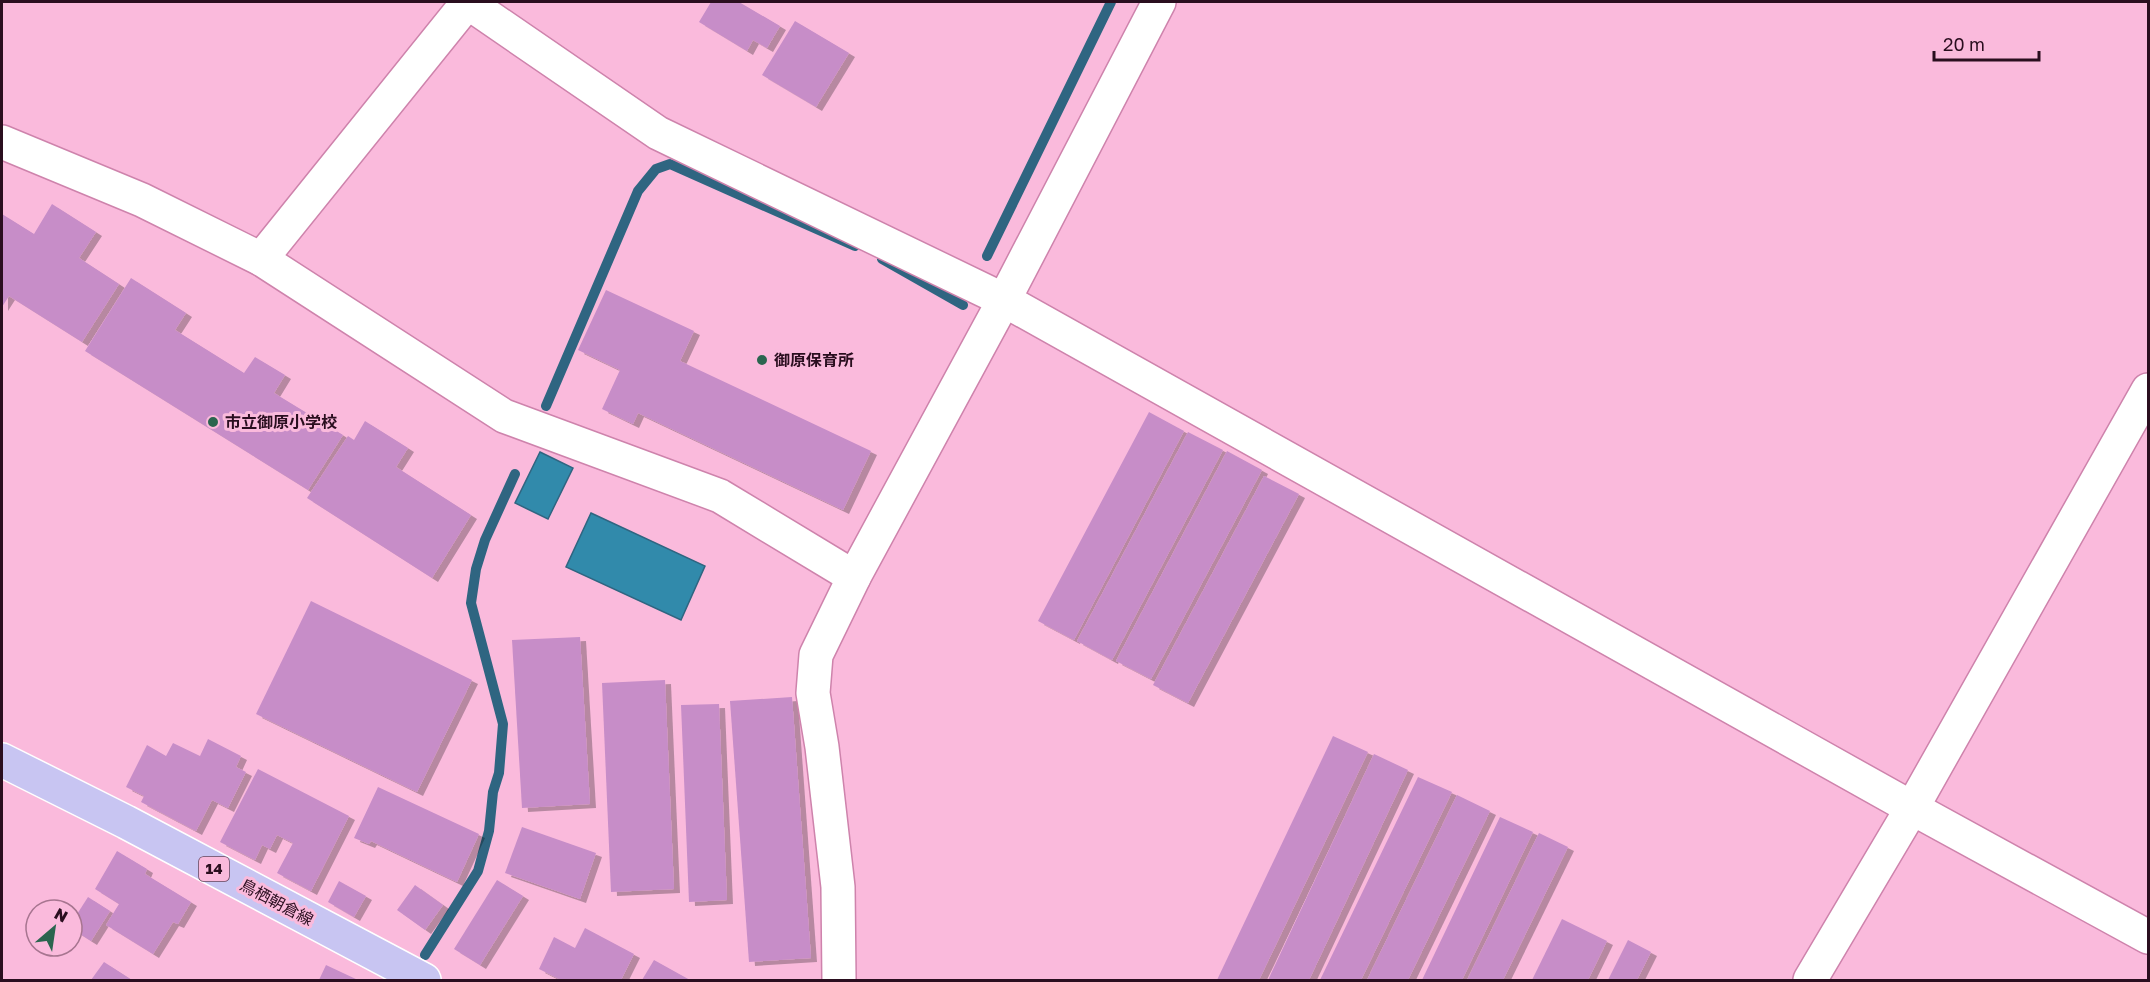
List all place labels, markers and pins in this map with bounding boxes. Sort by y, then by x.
place label: 御原保育所 [774,350,854,370]
marker: 御原保育所 [755,353,769,367]
place label: 市立御原小学校 [225,412,337,432]
marker: 市立御原小学校 [206,415,220,429]

